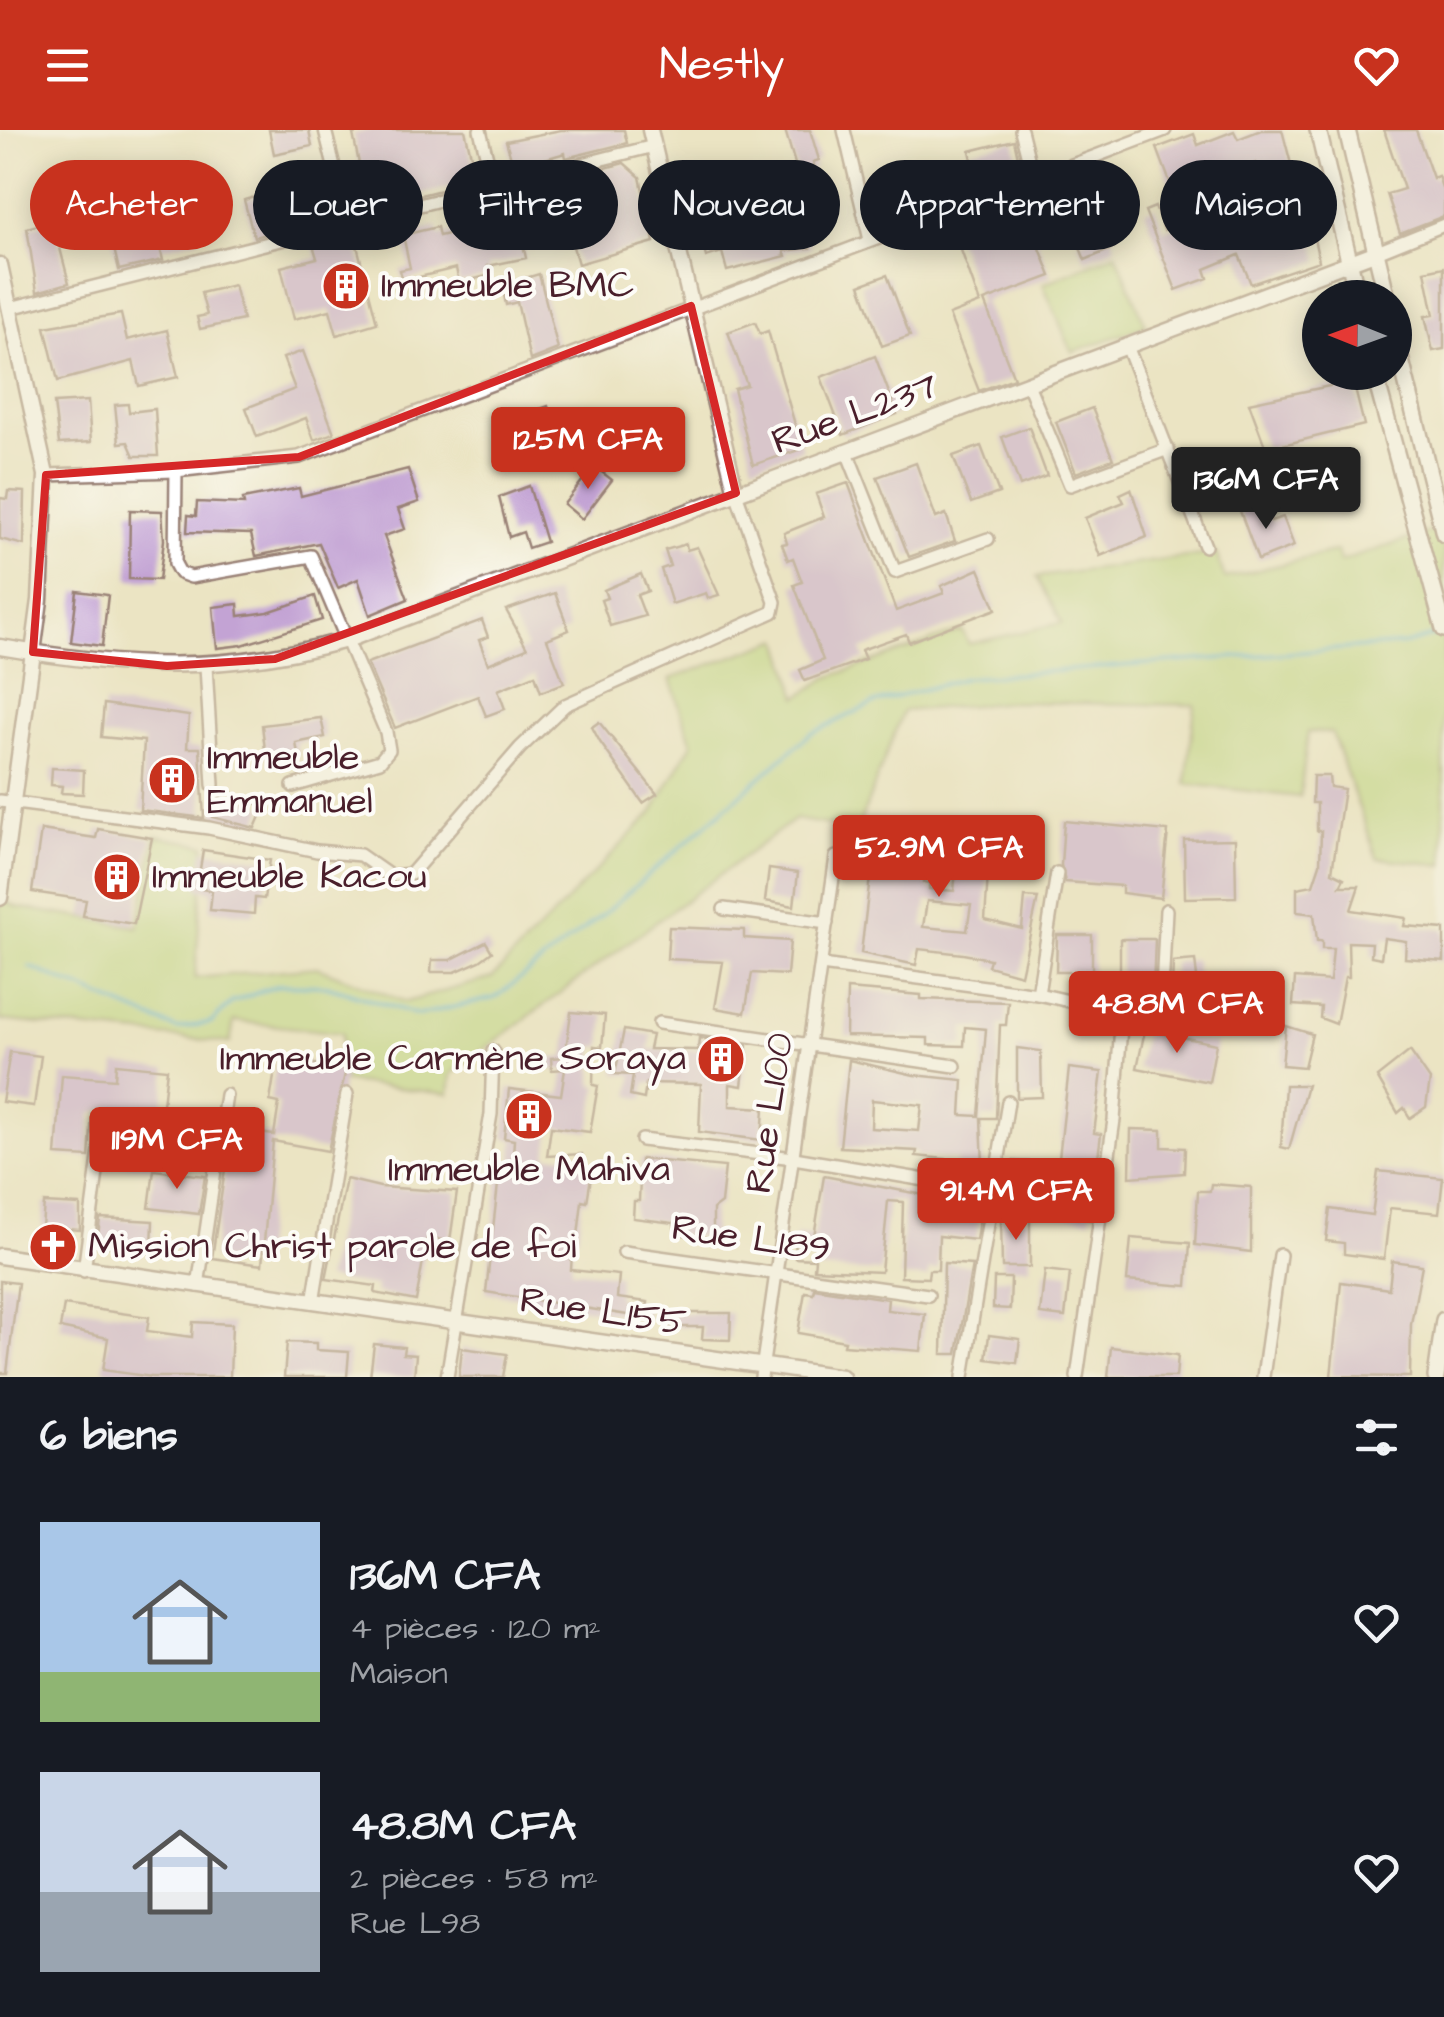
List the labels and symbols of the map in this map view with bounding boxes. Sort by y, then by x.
building icon: Immeuble BMC [320,260,372,312]
place label: Immeuble BMC [381,260,634,312]
north arrow [1302,280,1412,390]
street label: Rue L237 [765,360,945,468]
pin: 125M CFA [485,407,691,492]
pin: 136M CFA [1163,447,1369,532]
place label: Immeuble Emmanuel [207,732,373,828]
building icon: Immeuble Emmanuel [146,754,198,806]
pin: 52.9M CFA [825,815,1053,900]
building icon: Immeuble Kacou [91,851,143,903]
place label: Immeuble Kacou [152,851,427,903]
pin: 48.8M CFA [1063,971,1291,1056]
street label: Rue L100 [733,1030,807,1196]
place label: Immeuble Carmène Soraya [220,1033,686,1086]
building icon: Immeuble Carmène Soraya [695,1033,747,1085]
building icon: Immeuble Mahiva [503,1090,555,1142]
pin: 119M CFA [74,1107,280,1192]
place label: Immeuble Mahiva [388,1144,670,1196]
pin: 91.4M CFA [902,1158,1130,1243]
street label: Rue L189 [668,1202,834,1276]
church icon: Mission Christ parole de foi [27,1221,79,1273]
place label: Mission Christ parole de foi [88,1221,577,1273]
street label: Rue L155 [517,1275,689,1349]

